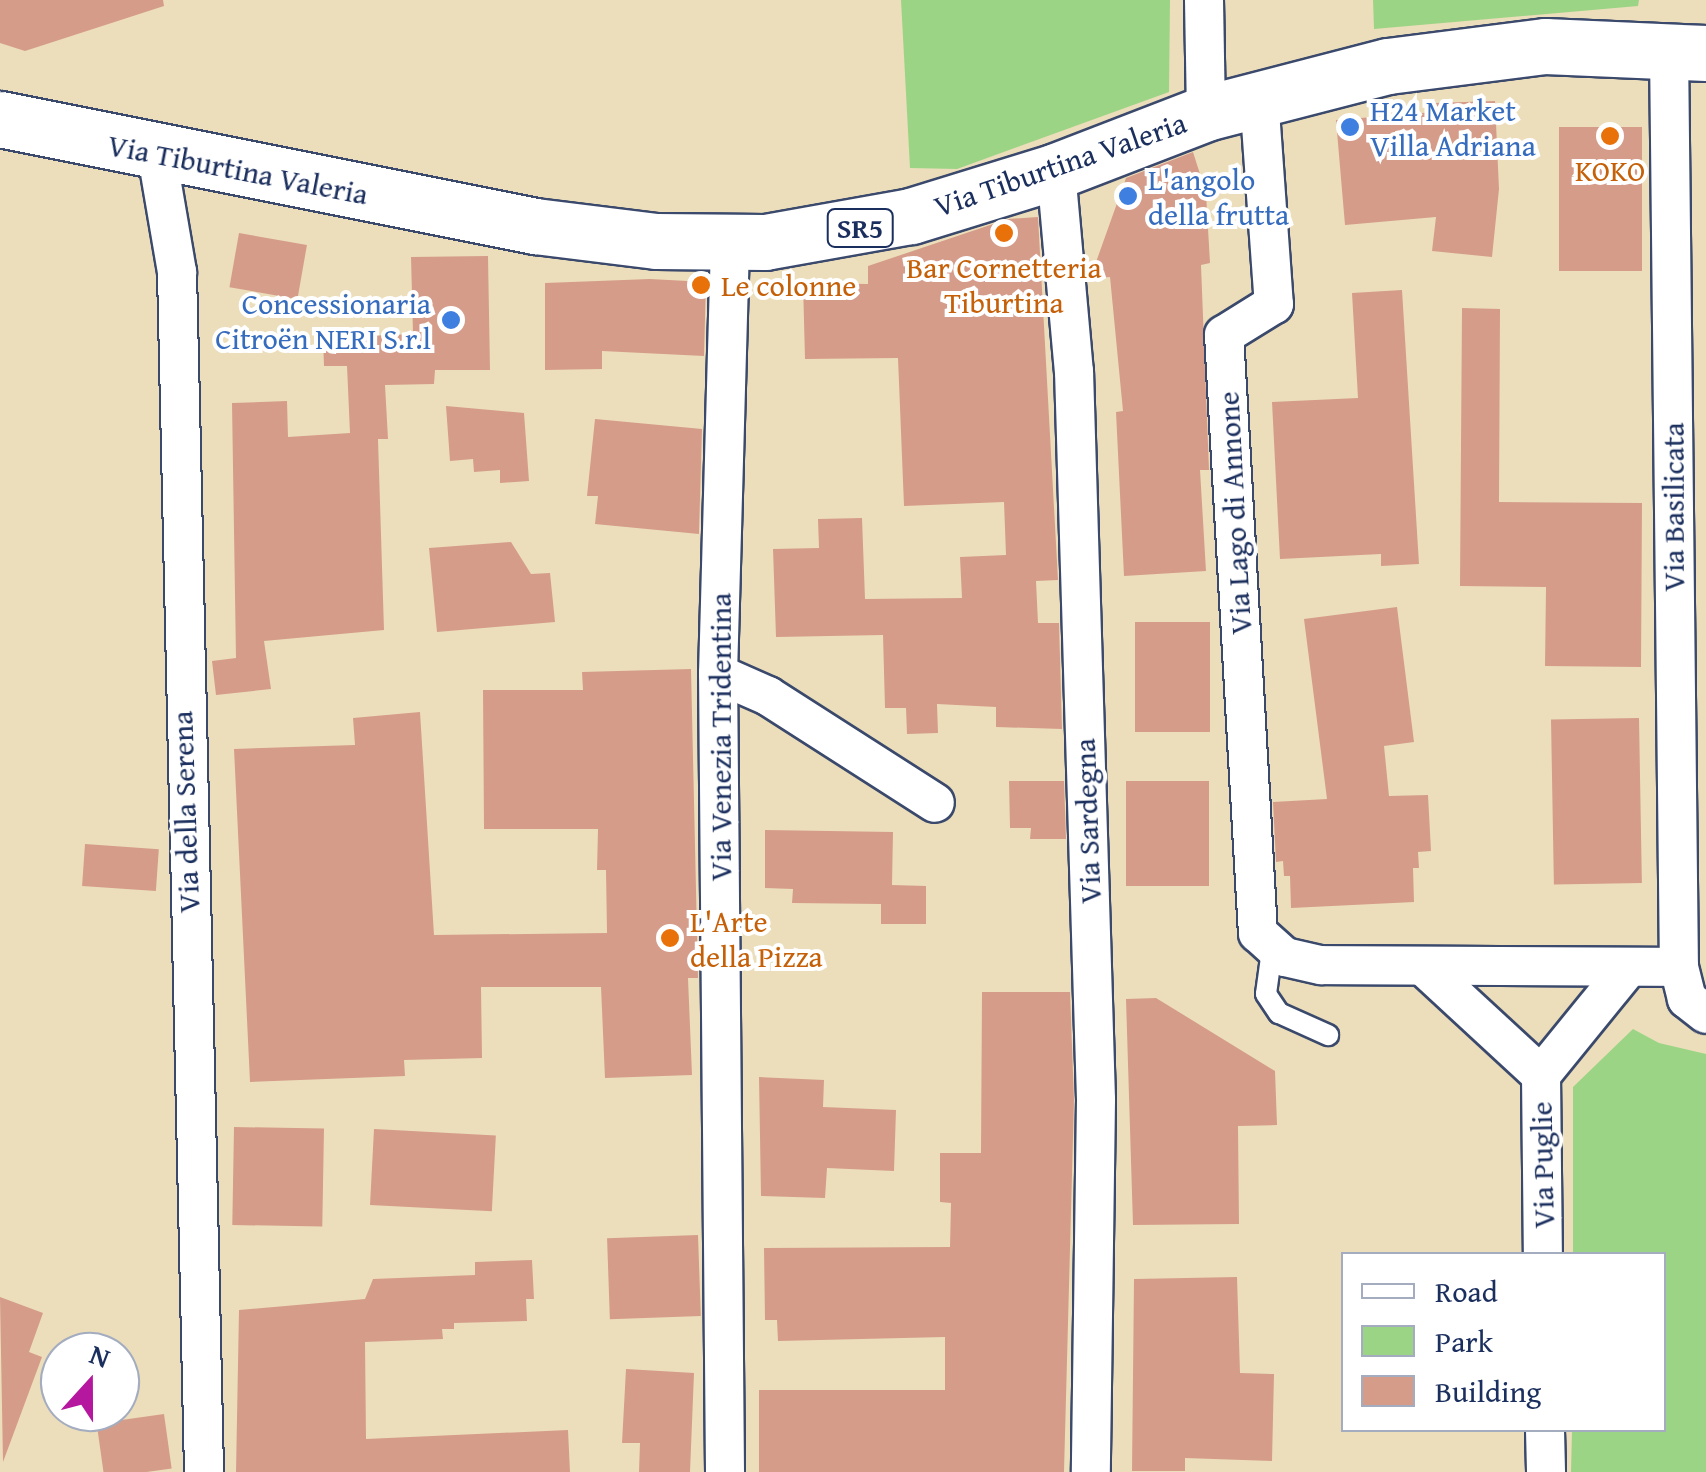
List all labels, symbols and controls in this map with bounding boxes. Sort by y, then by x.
place label: H24 Market Villa Adriana [1370,92,1536,162]
street label: Via Tiburtina Valeria [929,104,1191,224]
marker: H24 Market Villa Adriana [1339,116,1361,138]
marker: KOKO [1599,125,1621,147]
street label: Via Tiburtina Valeria [105,126,371,212]
place label: KOKO [1575,152,1645,188]
place label: L'angolo della frutta [1148,161,1289,232]
marker: L'angolo della frutta [1117,185,1139,207]
road number: SR5 [825,205,895,251]
marker: Bar Cornetteria Tiburtina [993,222,1015,244]
place label: Bar Cornetteria Tiburtina [906,249,1102,320]
place label: Le colonne [721,267,856,303]
marker: Le colonne [690,274,712,296]
place label: Concessionaria Citroën NERI S.r.l [215,285,431,356]
marker: Concessionaria Citroën NERI S.r.l [440,309,462,331]
street label: Via Lago di Annone [1210,390,1258,636]
street label: Via Basilicata [1655,422,1691,592]
street label: Via Venezia Tridentina [702,593,738,881]
street label: Via della Serena [163,710,207,914]
street label: Via Sardegna [1066,738,1108,904]
place label: L'Arte della Pizza [690,903,823,974]
marker: L'Arte della Pizza [659,927,681,949]
street label: Via Puglie [1523,1101,1561,1229]
legend [1341,1252,1666,1432]
text: Road [1435,1269,1498,1313]
text: Park [1435,1319,1493,1363]
north arrow [40,1332,140,1432]
text: N [84,1333,116,1378]
text: Building [1435,1369,1541,1413]

